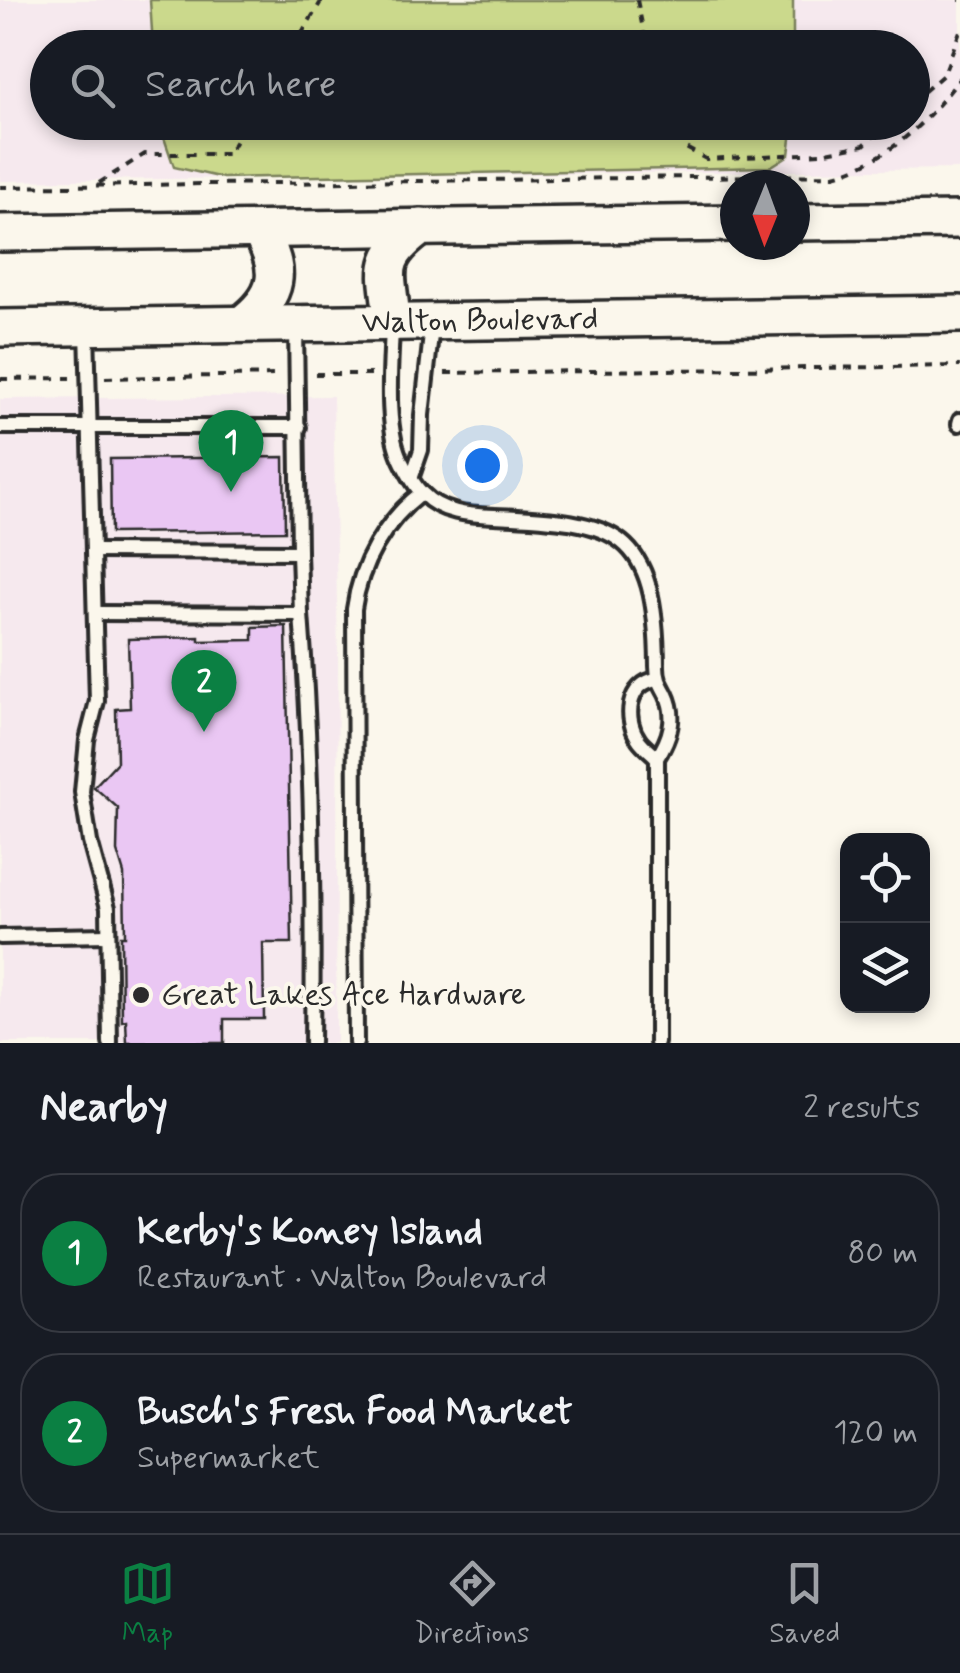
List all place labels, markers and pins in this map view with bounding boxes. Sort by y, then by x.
pin: 1 [198,410,264,492]
pin: 2 [172,650,236,732]
place label: Great Lakes Ace Hardware [161,974,526,1016]
marker: Great Lakes Ace Hardware [130,984,152,1006]

